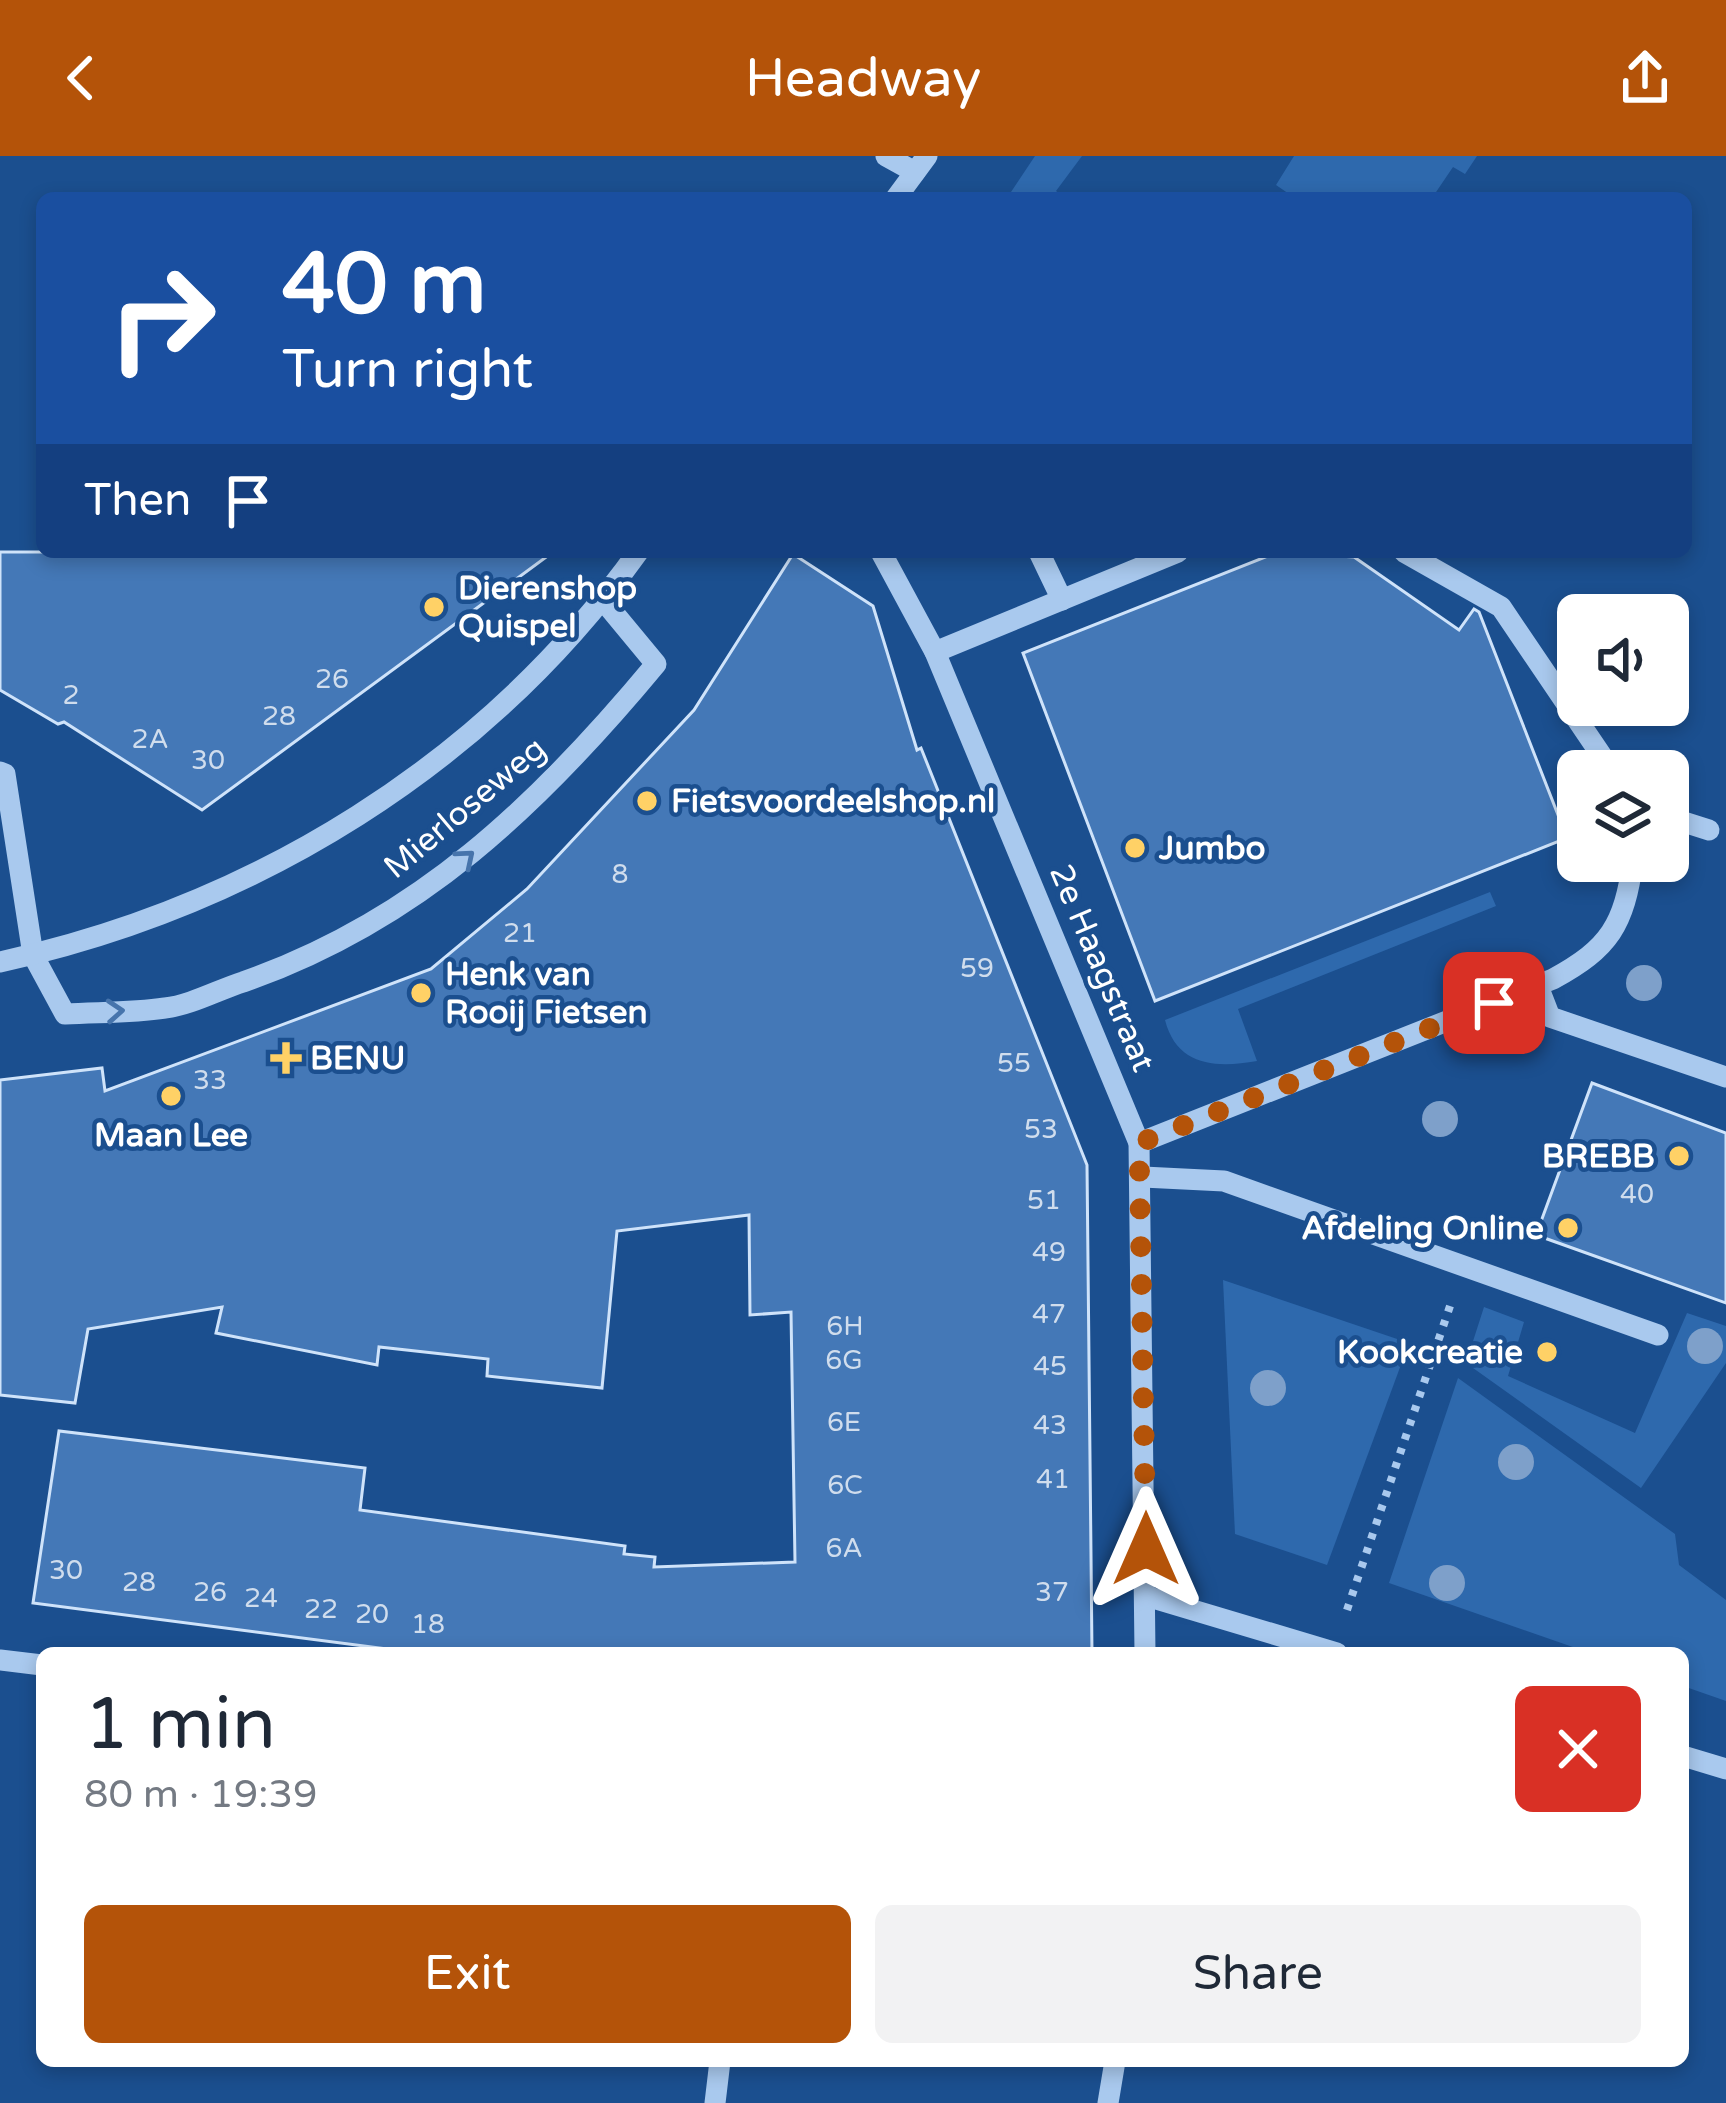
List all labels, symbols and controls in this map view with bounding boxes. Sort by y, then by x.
icon: back [48,45,114,111]
icon: share [1612,45,1678,111]
text: Headway [745,46,981,111]
text: 40 m [282,235,486,336]
icon: right [84,240,240,396]
text: Turn right [282,337,533,402]
icon: arrive [215,468,281,534]
text: Then [84,474,191,528]
place label: Dierenshop Quispel [458,569,637,646]
marker: Dierenshop Quispel [421,594,447,620]
map controls [1557,594,1689,882]
button: sound [1557,594,1689,726]
house number: 26 [315,663,349,696]
house number: 2 [63,679,79,712]
house number: 28 [262,700,296,733]
house number: 2A [131,723,169,756]
street label: Mierloseweg [376,729,554,887]
house number: 30 [191,744,225,777]
button: layers [1557,750,1689,882]
place label: Fietsvoordeelshop.nl [671,782,995,821]
marker: Fietsvoordeelshop.nl [634,788,660,814]
place label: Jumbo [1158,829,1266,868]
marker: Jumbo [1122,835,1148,861]
one-way arrow [452,850,474,872]
house number: 8 [612,858,628,891]
street label: 2e Haagstraat [1041,859,1163,1077]
house number: 21 [503,917,537,950]
house number: 59 [960,952,994,985]
pin [1443,952,1545,1054]
place label: Henk van Rooij Fietsen [445,955,648,1032]
icon: arrive [1461,970,1527,1036]
marker: Henk van Rooij Fietsen [408,980,434,1006]
one-way arrow [106,998,125,1024]
place label: BENU [310,1039,405,1078]
marker: BENU [273,1045,299,1071]
house number: 55 [997,1047,1031,1080]
house number: 33 [193,1064,227,1097]
marker: Maan Lee [158,1083,184,1109]
house number: 53 [1024,1113,1058,1146]
place label: Maan Lee [94,1116,248,1155]
place label: BREBB [1542,1137,1655,1176]
marker: BREBB [1666,1143,1692,1169]
house number: 40 [1620,1178,1654,1211]
house number: 51 [1027,1184,1061,1217]
place label: Afdeling Online [1301,1209,1544,1248]
marker: Afdeling Online [1555,1215,1581,1241]
house number: 49 [1032,1236,1066,1269]
house number: 47 [1032,1298,1066,1331]
house number: 6H [826,1310,864,1343]
place label: Kookcreatie [1337,1333,1523,1372]
marker: Kookcreatie [1534,1339,1560,1365]
house number: 6G [825,1344,863,1377]
house number: 45 [1033,1350,1067,1383]
house number: 6E [827,1406,861,1439]
house number: 43 [1033,1409,1067,1442]
house number: 41 [1036,1463,1070,1496]
house number: 6C [827,1469,863,1502]
position arrow [1083,1486,1209,1612]
house number: 6A [825,1532,863,1565]
house number: 30 [49,1554,83,1587]
house number: 28 [122,1566,156,1599]
house number: 26 [193,1576,227,1609]
house number: 37 [1035,1576,1069,1609]
house number: 24 [244,1582,278,1615]
house number: 22 [304,1593,338,1626]
house number: 20 [355,1598,389,1631]
house number: 18 [411,1608,445,1641]
text: 1 min [84,1682,276,1769]
button: close [1515,1686,1641,1812]
text: 80 m · 19:39 [84,1771,317,1818]
button: Exit [84,1905,851,2043]
button: Share [875,1905,1641,2043]

